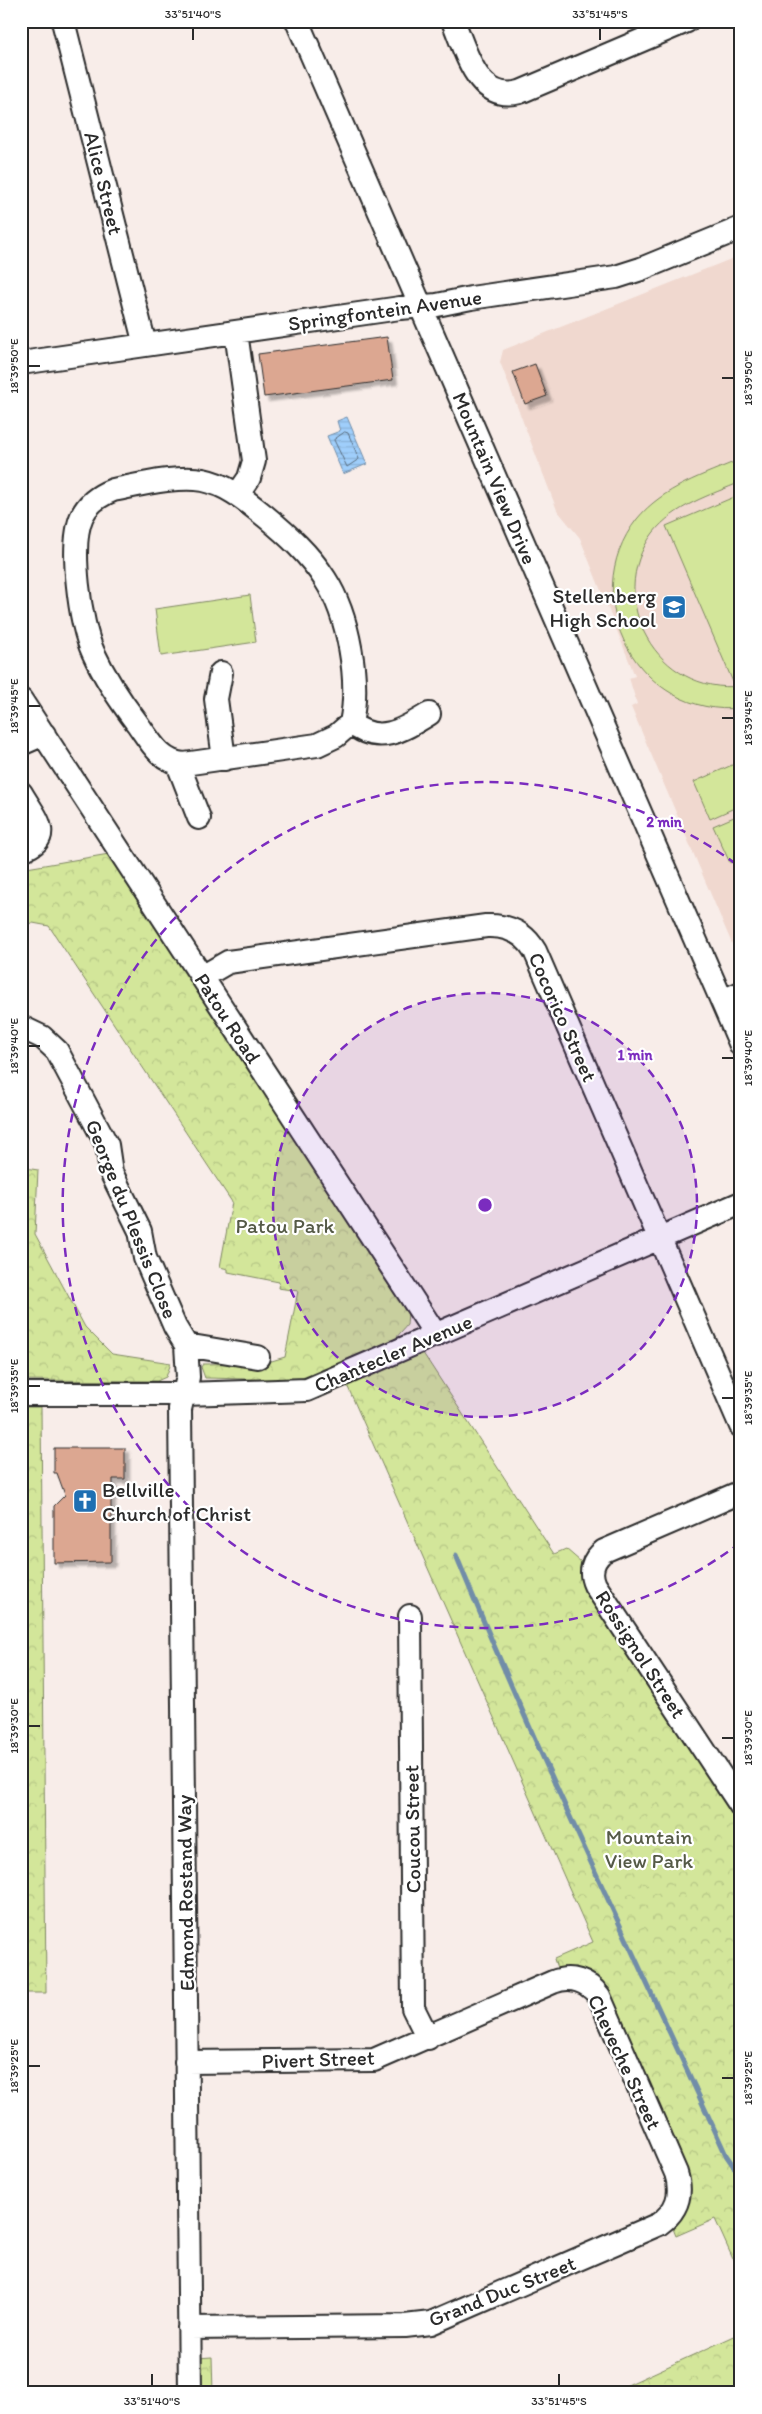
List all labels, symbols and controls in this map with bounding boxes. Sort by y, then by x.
text: 33°51'40"S [165,7,221,21]
text: 33°51'45"S [572,7,628,21]
street label: Alice Street [79,129,129,237]
street label: Springfontein Avenue [287,284,483,336]
text: 18°39'50"E [7,338,21,394]
text: 18°39'50"E [741,350,755,406]
street label: Mountain View Drive [447,388,543,568]
place label: Stellenberg High School [550,583,656,632]
school or university icon: Stellenberg High School [661,594,687,620]
text: 18°39'45"E [7,678,21,734]
text: 18°39'45"E [741,690,755,746]
text: 2 min [646,813,683,831]
street label: Cocorico Street [523,948,603,1086]
street label: Patou Road [190,968,267,1068]
text: 18°39'40"E [7,1017,21,1074]
text: 18°39'40"E [741,1029,755,1086]
text: 1 min [618,1046,653,1064]
street label: George du Plessis Close [81,1116,183,1322]
centre of rings [476,1196,494,1214]
park label: Patou Park [236,1213,335,1238]
street label: Chantecler Avenue [310,1308,476,1398]
text: 18°39'35"E [7,1358,21,1413]
text: 18°39'35"E [741,1370,755,1425]
place label: Bellville Church of Christ [102,1477,251,1526]
church icon: Bellville Church of Christ [72,1488,98,1514]
street label: Rossignol Street [590,1585,692,1723]
text: 18°39'30"E [7,1698,21,1754]
text: 18°39'30"E [741,1710,755,1766]
street label: Coucou Street [398,1764,426,1893]
street label: Edmond Rostand Way [171,1795,199,1991]
park label: Mountain View Park [605,1824,693,1873]
street label: Cheveche Street [583,1990,667,2134]
text: 18°39'25"E [7,2038,21,2093]
street label: Pivert Street [261,2045,375,2073]
text: 18°39'25"E [741,2050,755,2105]
street label: Grand Duc Street [425,2250,579,2332]
text: 33°51'40"S [124,2394,180,2408]
text: 33°51'45"S [531,2394,587,2408]

